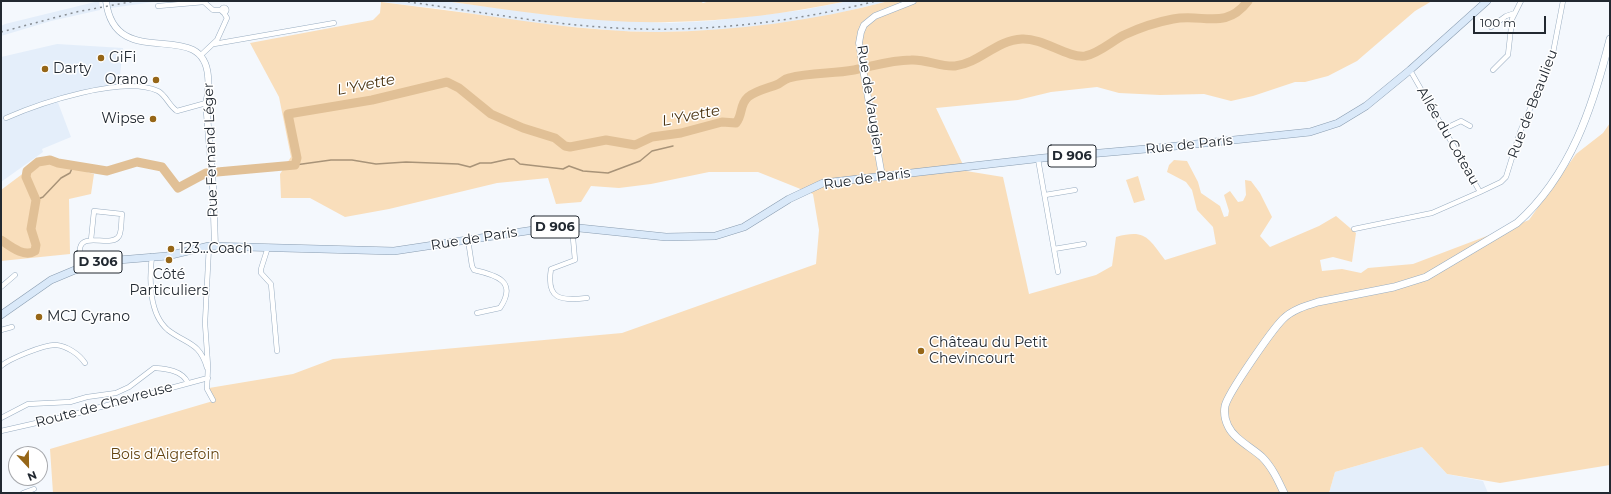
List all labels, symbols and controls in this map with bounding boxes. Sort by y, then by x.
scale bar [1475,8,1548,34]
text: 100 m [1480,15,1516,30]
street label: Rue de Vaugien [853,44,887,156]
street label: Rue de Beaulieu [1505,47,1561,161]
place label: GiFi [109,50,136,66]
marker: GiFi [96,53,106,63]
place label: Darty [53,61,91,77]
marker: Darty [40,64,50,74]
water label: L'Yvette [335,71,397,99]
place label: Orano [105,72,148,88]
marker: Orano [151,75,161,85]
street label: Rue Fernand Léger [200,82,222,218]
street label: Allée du Coteau [1413,84,1483,188]
water label: L'Yvette [660,102,722,130]
place label: Wipse [101,111,145,127]
marker: Wipse [148,114,158,124]
street label: Rue de Paris [1145,132,1233,158]
road number: D 906 [1048,145,1096,167]
street label: Rue de Paris [823,165,911,193]
road number: D 906 [531,216,579,238]
street label: Rue de Paris [429,224,519,254]
place label: 123...Coach [179,241,252,257]
marker: 123...Coach [166,244,176,254]
road number: D 306 [74,251,122,273]
marker: Côté Particuliers [164,255,174,265]
place label: Côté Particuliers [129,267,209,300]
place label: MCJ Cyrano [47,309,130,325]
marker: MCJ Cyrano [34,312,44,322]
place label: Château du Petit Chevincourt [929,335,1048,368]
marker: Château du Petit Chevincourt [916,346,926,356]
street label: Route de Chevreuse [34,379,174,431]
north arrow [8,446,48,486]
park label: Bois d'Aigrefoin [110,447,220,463]
text: N [25,468,39,484]

